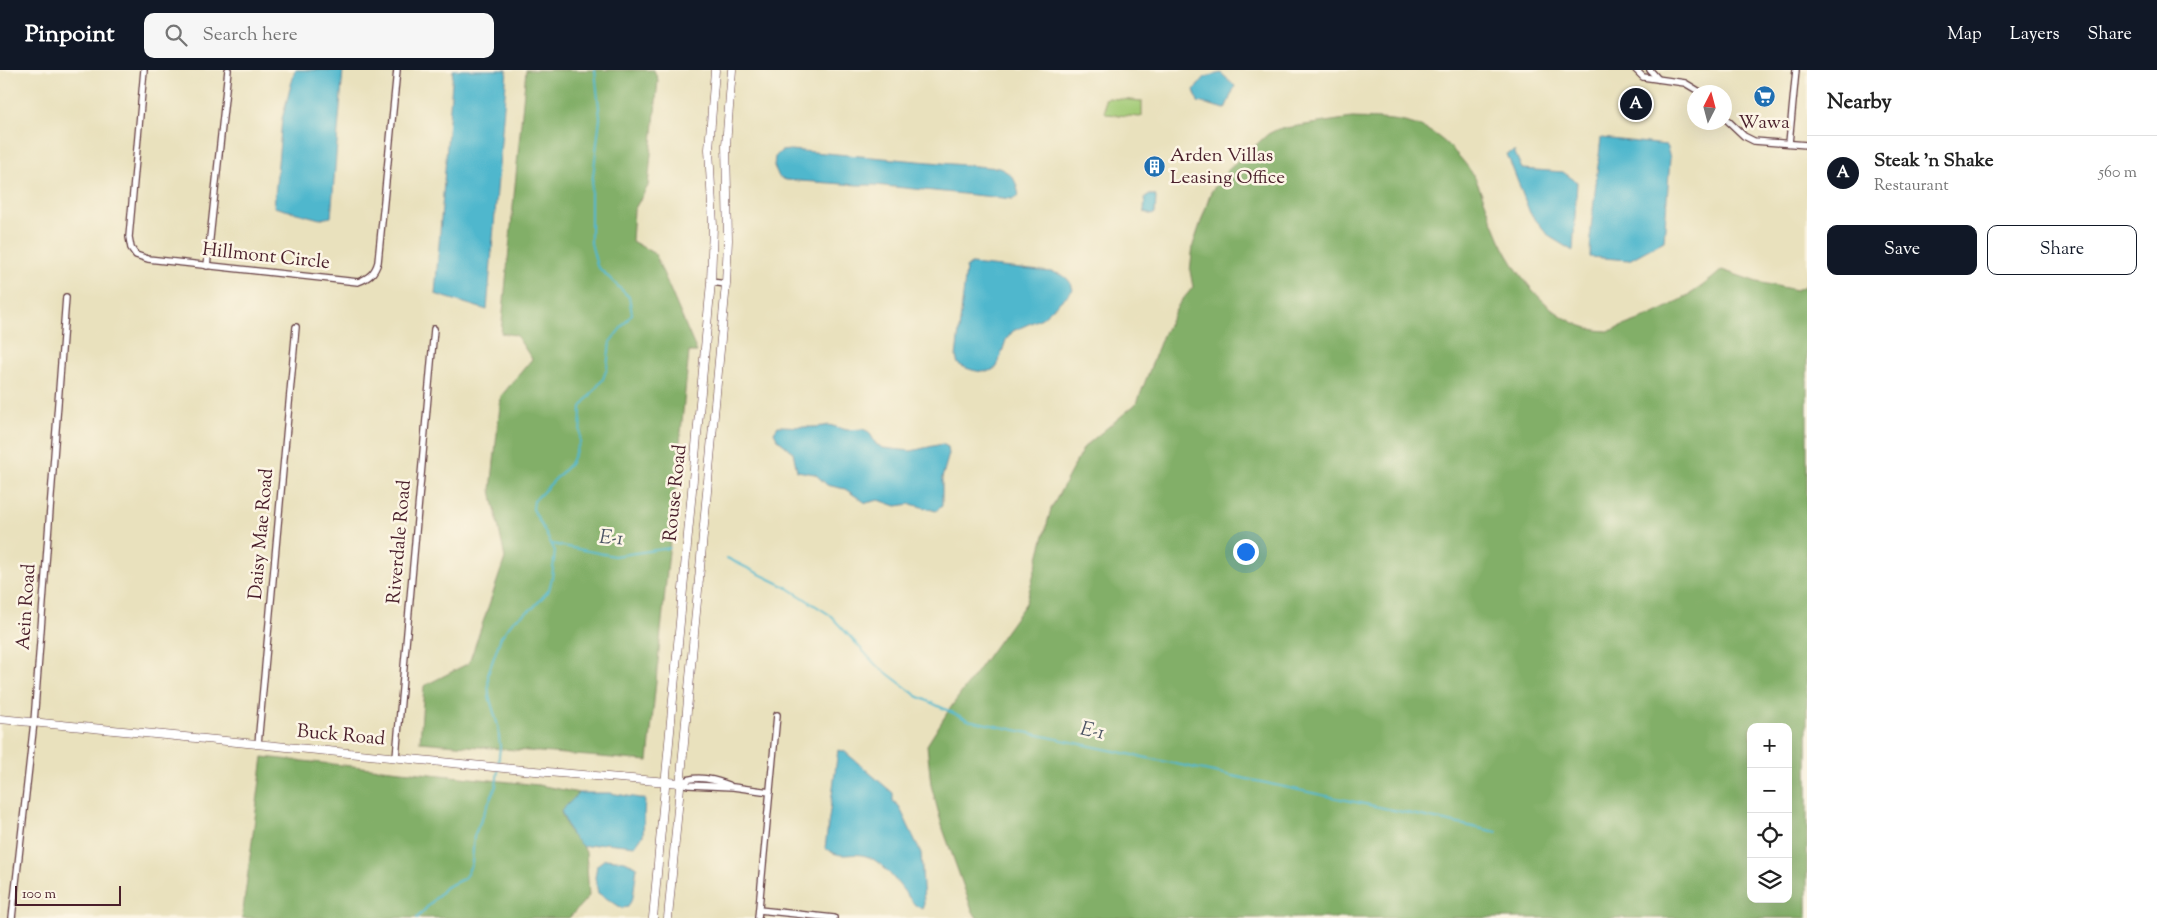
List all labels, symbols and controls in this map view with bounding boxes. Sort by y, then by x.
search box [144,13,494,58]
text: Pinpoint [25,18,114,52]
icon: search [162,21,190,49]
text: Search here [202,22,298,49]
text: Map [1947,22,1982,48]
text: Layers [2010,22,2060,48]
text: Share [2088,22,2132,48]
pin: A [1620,85,1652,123]
north arrow [1687,85,1732,130]
supermarket icon: Wawa [1752,85,1776,109]
text: Nearby [1827,88,1892,118]
place label: Wawa [1738,110,1790,137]
place label: Arden Villas Leasing Office [1170,143,1285,192]
text: Steak 'n Shake [1874,148,1994,175]
building icon: Arden Villas Leasing Office [1142,155,1166,179]
text: A [1837,162,1850,185]
text: 560 m [2098,162,2137,185]
text: Restaurant [1874,175,1949,198]
button: Save [1827,225,1977,275]
button: Share [1987,225,2137,275]
street label: Hillmont Circle [201,237,331,277]
street label: Rouse Road [657,443,695,543]
street label: Daisy Mae Road [243,467,281,601]
street label: Riverdale Road [381,479,419,605]
water label: E-1 [598,524,624,554]
your location [1233,539,1259,565]
street label: Aein Road [11,563,44,651]
water label: E-1 [1077,715,1107,749]
street label: Buck Road [296,719,387,753]
map controls [1747,723,1792,903]
button: + [1747,723,1792,768]
button: − [1747,768,1792,813]
button: locate [1747,813,1792,858]
button: layers [1747,858,1792,903]
scale bar [15,883,121,906]
text: 100 m [22,885,56,905]

